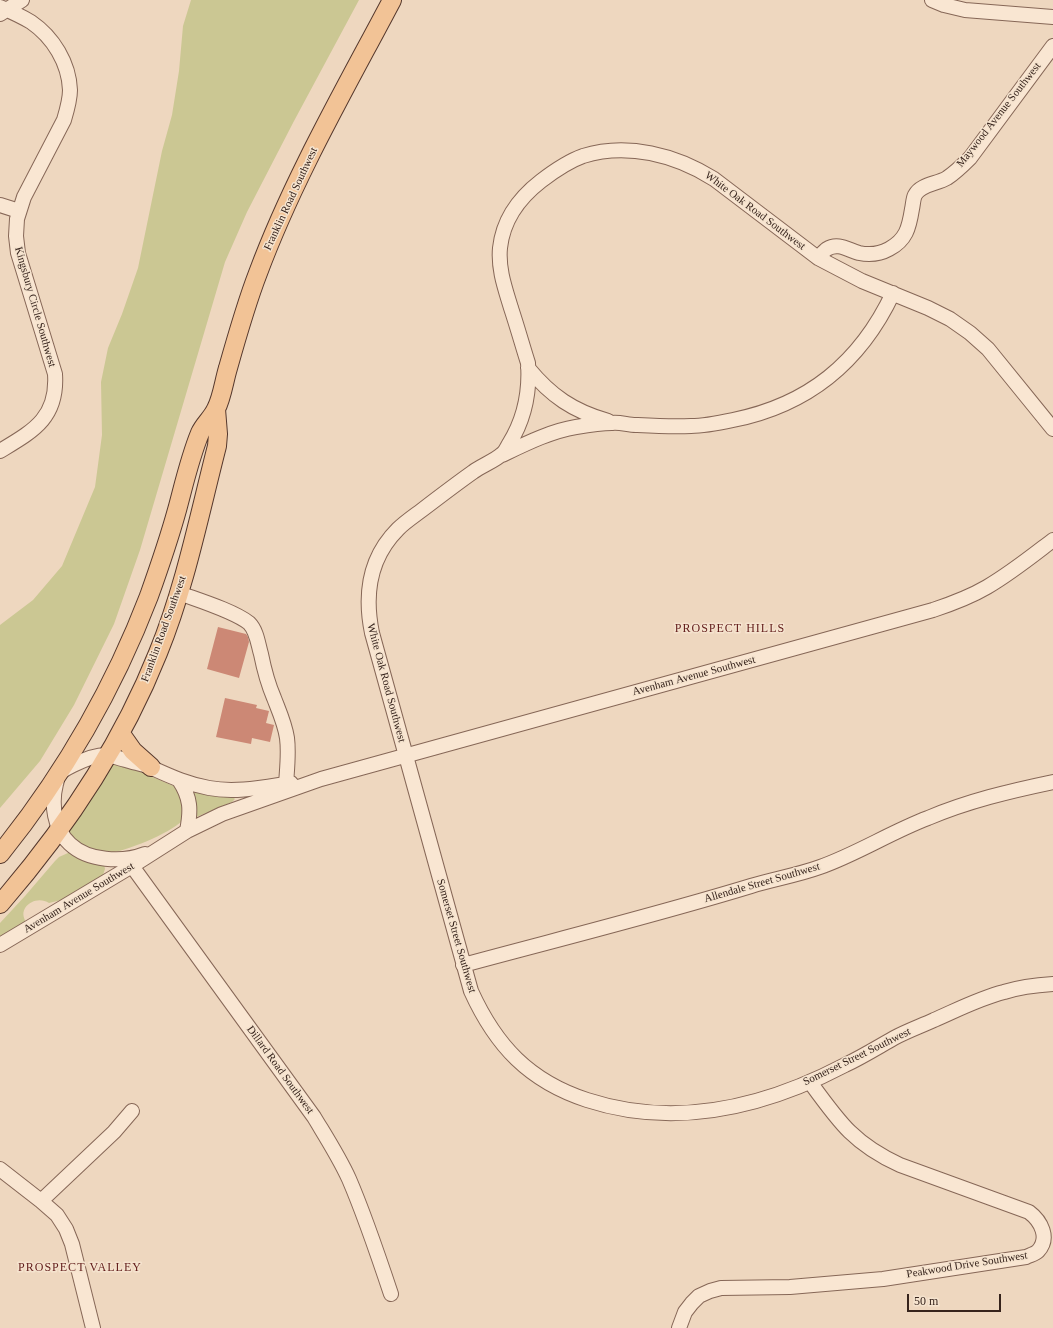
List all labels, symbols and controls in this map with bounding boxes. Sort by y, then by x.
street label: Maywood Avenue Southwest [954,60,1044,170]
street label: Franklin Road Southwest [261,146,321,252]
street label: White Oak Road Southwest [702,169,808,253]
street label: Kingsbury Circle Southwest [11,245,59,369]
street label: Franklin Road Southwest [139,574,189,684]
street label: White Oak Road Southwest [364,622,408,744]
district label: PROSPECT HILLS [675,622,785,636]
street label: Avenham Avenue Southwest [631,653,757,699]
street label: Avenham Avenue Southwest [21,860,137,936]
street label: Allendale Street Southwest [703,860,821,906]
street label: Somerset Street Southwest [433,877,479,995]
street label: Dillard Road Southwest [244,1023,316,1117]
street label: Somerset Street Southwest [801,1025,913,1089]
street label: Peakwood Drive Southwest [906,1249,1028,1281]
district label: PROSPECT VALLEY [18,1261,142,1275]
scale bar [909,1286,1003,1312]
text: 50 m [914,1294,938,1308]

